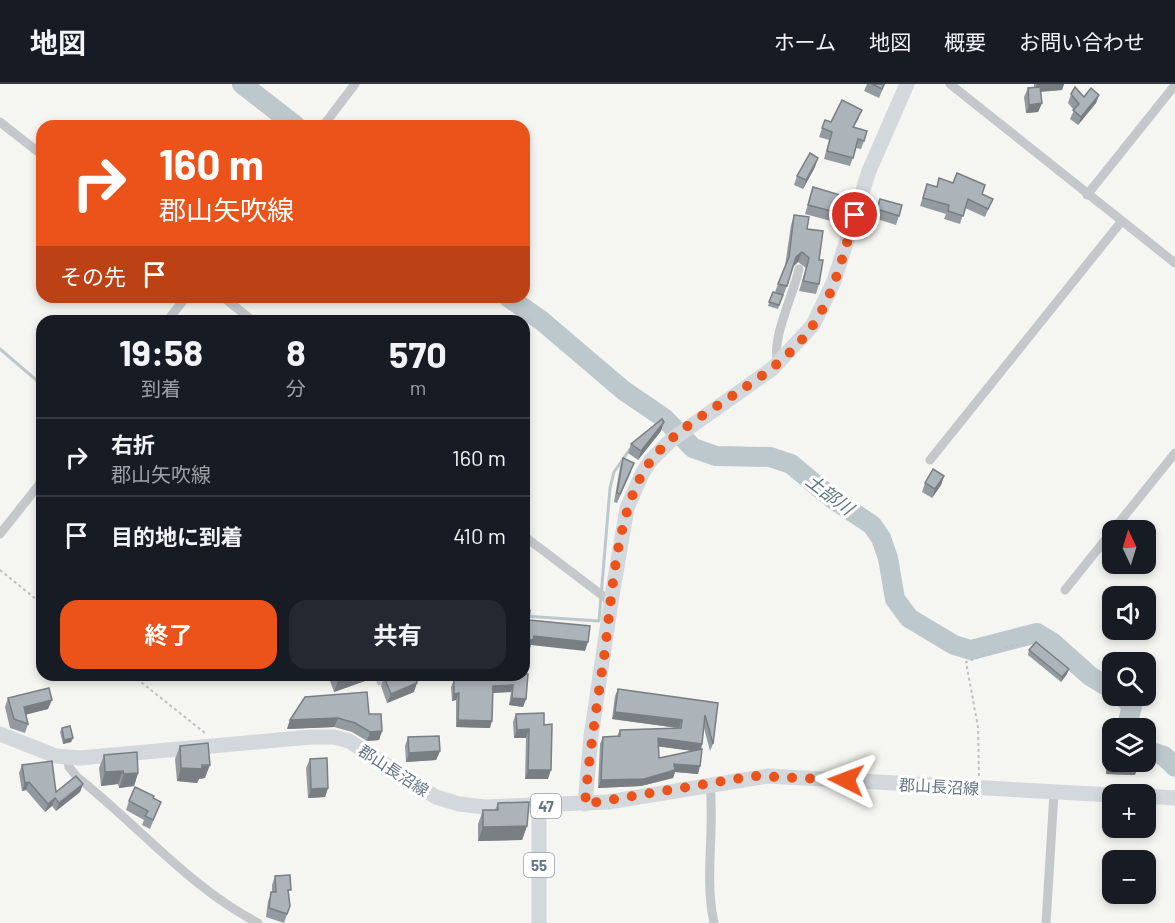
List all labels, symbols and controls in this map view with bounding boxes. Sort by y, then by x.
text: 地図 [30,25,86,59]
text: ホーム [774,29,836,54]
text: 地図 [869,29,911,54]
text: 概要 [944,29,986,54]
text: お問い合わせ [1019,29,1145,54]
text: 160 m [159,138,264,188]
icon: right [60,144,138,222]
pin [829,189,880,240]
text: 郡山矢吹線 [159,193,294,225]
icon: arrive [838,198,871,231]
icon: arrive [138,258,171,291]
text: その先 [60,263,126,289]
text: 19:58 [119,330,203,373]
text: 8 [286,330,306,373]
text: 570 [389,332,447,375]
text: m [410,375,426,399]
text: 到着 [141,376,181,400]
text: 分 [286,376,306,400]
text: 右折 [111,431,155,457]
icon: right [60,441,93,474]
text: 160 m [452,444,506,470]
text: 郡山矢吹線 [111,462,211,486]
water label: 土部川 [802,469,860,520]
icon: arrive [60,519,93,552]
north arrow [1102,520,1156,574]
map controls [1102,520,1156,904]
text: 410 m [453,522,506,548]
text: 目的地に到着 [111,523,243,549]
button: sound [1102,586,1156,640]
button: 終了 [60,600,277,669]
button: 共有 [289,600,506,669]
button: search [1102,652,1156,706]
button: layers [1102,718,1156,772]
street label: 郡山長沼線 [355,740,433,800]
position arrow [814,748,878,812]
street label: 郡山長沼線 [899,774,979,798]
button: + [1102,784,1156,838]
road number: 47 [531,794,561,818]
button: − [1102,850,1156,904]
road number: 55 [524,853,554,877]

